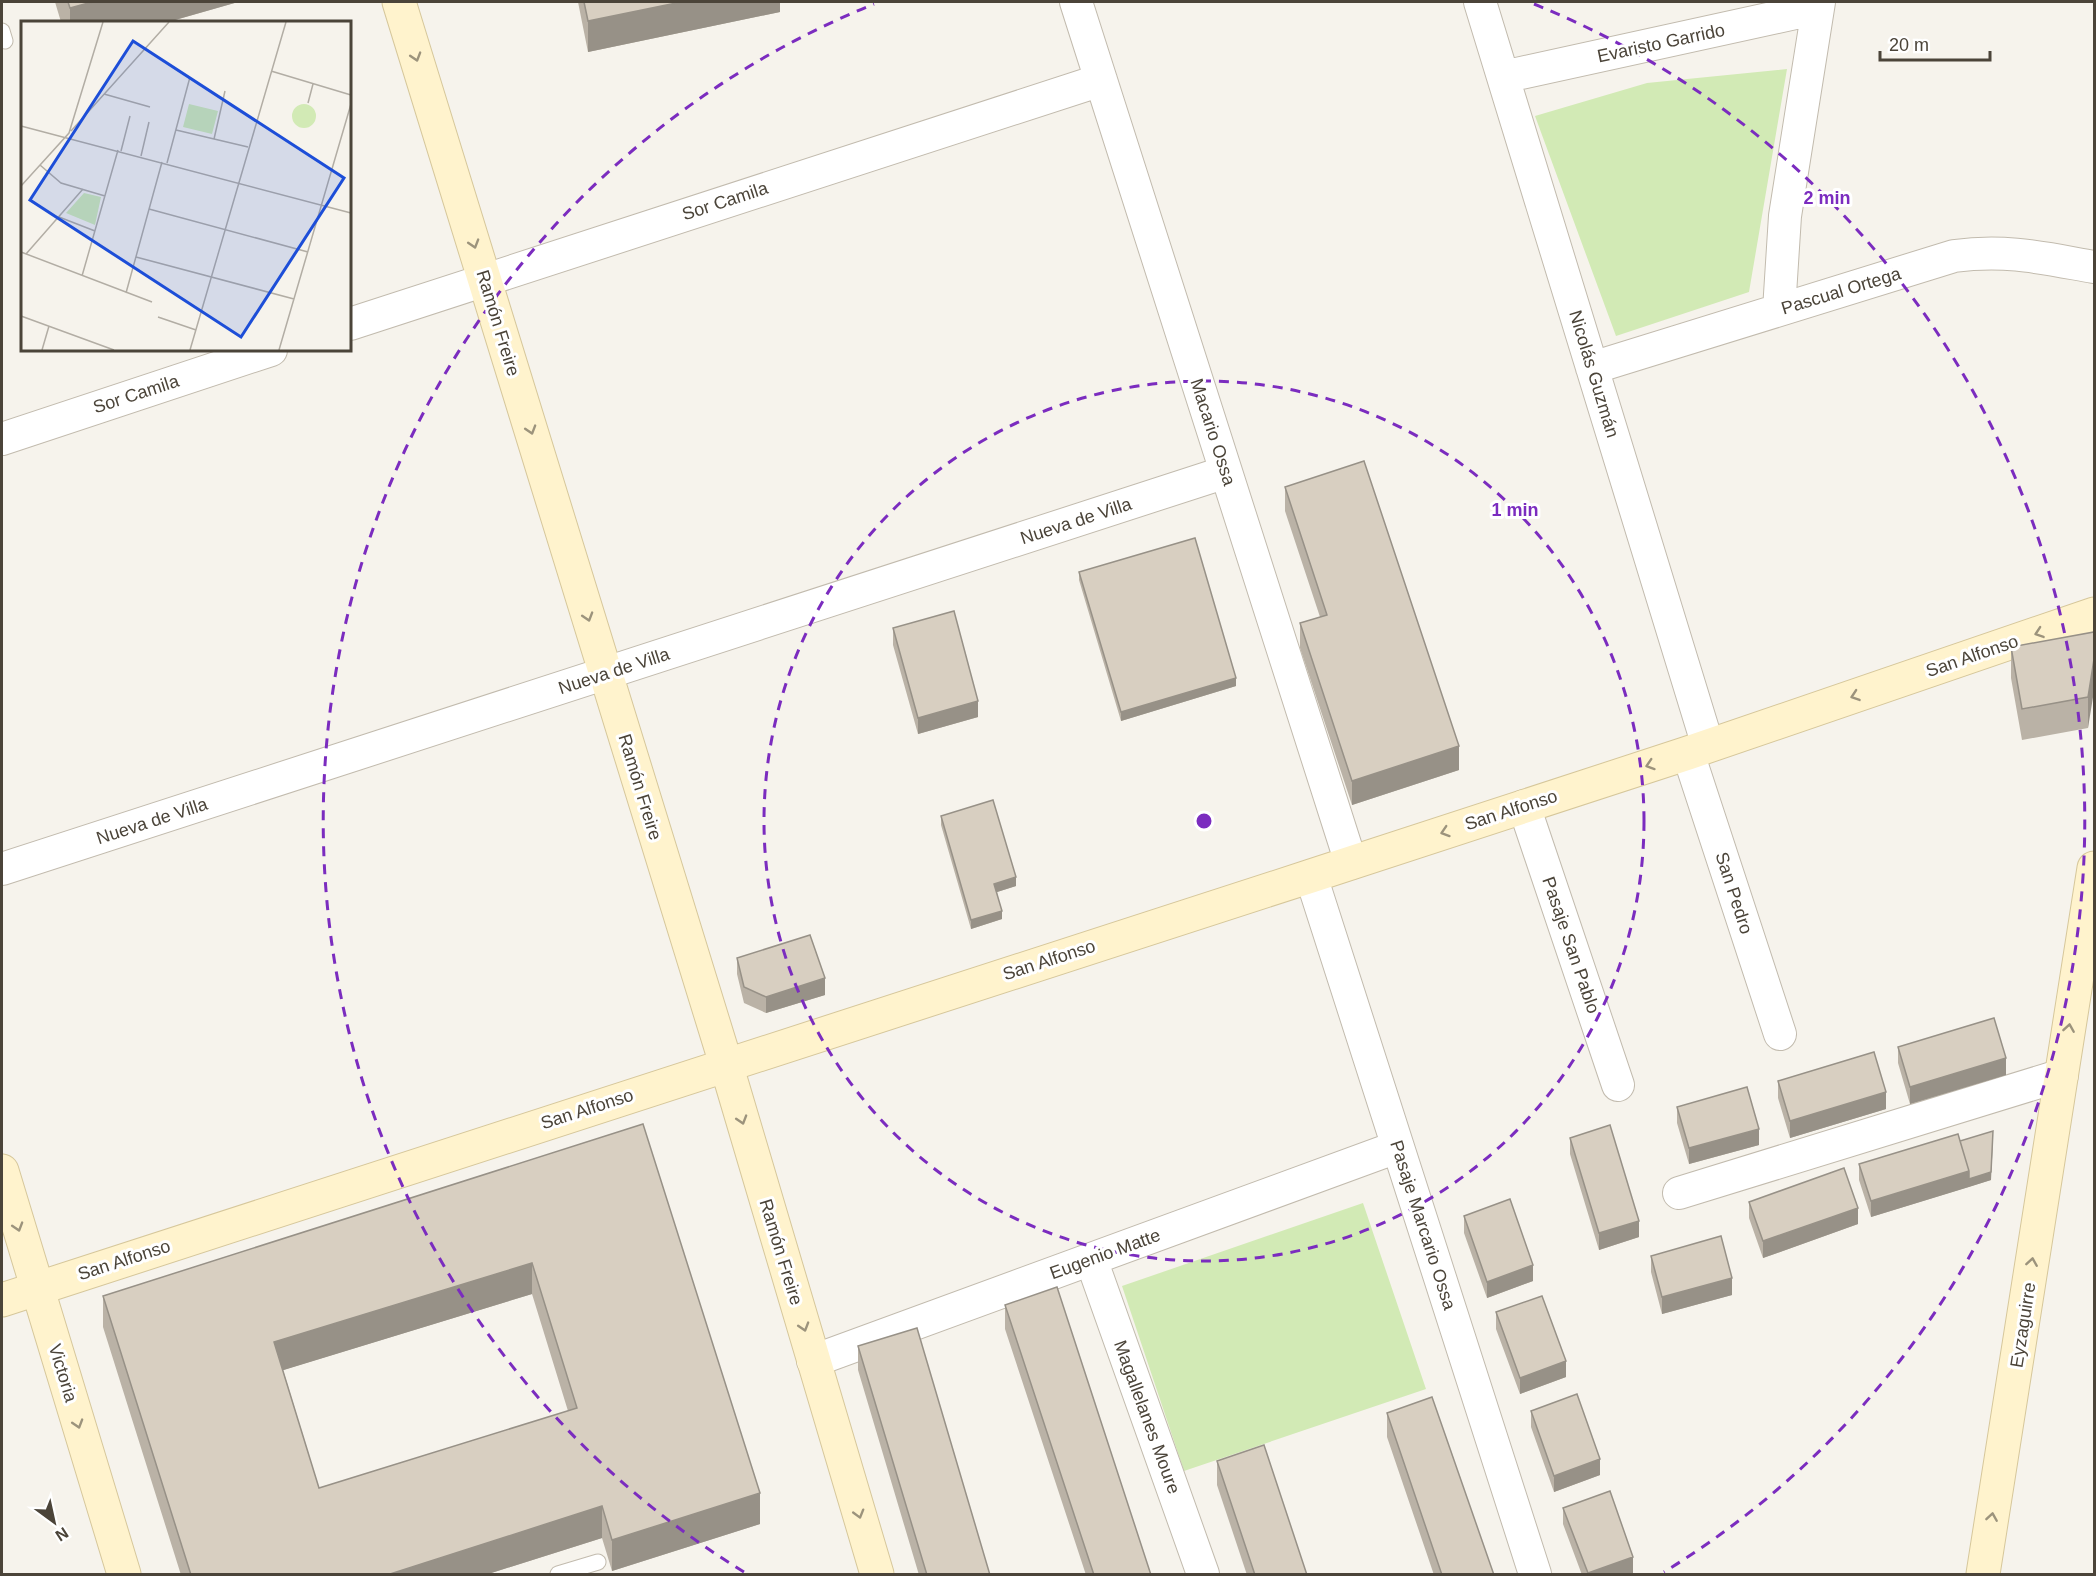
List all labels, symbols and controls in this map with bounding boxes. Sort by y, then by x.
street label: Evaristo Garrido [1595,20,1727,66]
inset map [21,21,351,351]
scale bar [1880,24,1990,62]
text: 20 m [1889,35,1929,55]
one-way arrow [409,51,421,62]
street label: Sor Camila [680,177,771,224]
text: 2 min [1803,188,1851,208]
one-way arrow [466,238,479,249]
street label: Pascual Ortega [1779,263,1904,319]
street label: Ramón Freire [472,267,524,379]
street label: Nicolás Guzmán [1565,308,1623,440]
street label: Sor Camila [91,370,182,417]
street label: Macario Ossa [1186,376,1240,489]
one-way arrow [524,424,536,435]
street label: Nueva de Villa [1018,493,1135,548]
text: 1 min [1491,500,1539,520]
one-way arrow [581,611,593,622]
one-way arrow [2034,625,2045,638]
street label: San Alfonso [1923,631,2021,681]
street label: Nueva de Villa [556,643,673,698]
one-way arrow [1850,688,1860,701]
street label: Ramón Freire [614,731,666,843]
one-way arrow [1645,758,1656,770]
street label: San Alfonso [1462,786,1560,834]
street label: Nueva de Villa [94,793,211,848]
centre of rings [1194,811,1214,831]
one-way arrow [1440,825,1451,837]
street label: San Pedro [1711,849,1757,937]
street label: Pasaje San Pablo [1538,874,1604,1016]
street label: San Alfonso [1000,936,1098,984]
one-way arrow [2063,1023,2075,1032]
street label: San Alfonso [538,1085,636,1133]
one-way arrow [735,1114,747,1125]
street label: Pasaje Marcario Ossa [1386,1138,1460,1313]
street label: Ramón Freire [755,1196,807,1308]
one-way arrow [11,1221,24,1232]
street label: Eugenio Matte [1047,1225,1163,1283]
street label: San Alfonso [75,1236,173,1284]
one-way arrow [2026,1257,2038,1267]
street label: Eyzaguirre [2006,1281,2040,1369]
one-way arrow [797,1321,809,1332]
street label: Magallelanes Moure [1110,1337,1184,1497]
street label: Victoria [45,1342,82,1405]
one-way arrow [71,1418,83,1429]
north arrow [24,1492,84,1552]
one-way arrow [852,1508,864,1519]
one-way arrow [1986,1512,1998,1521]
text: N [52,1524,71,1544]

